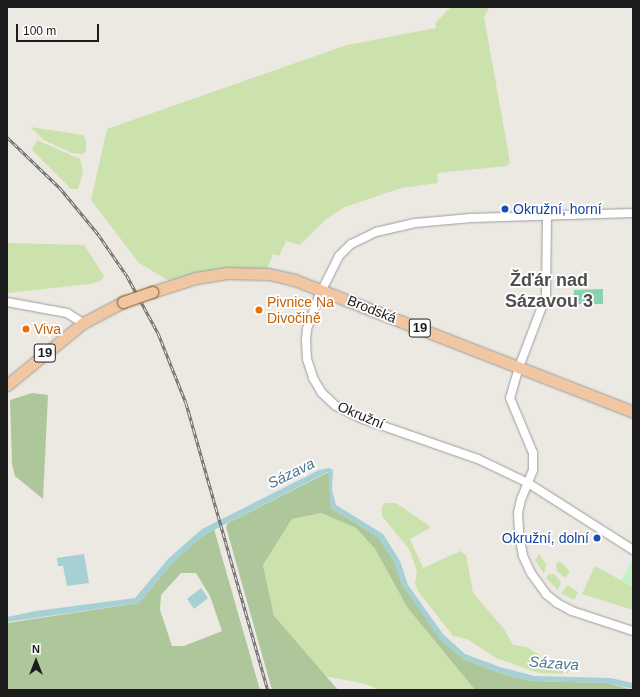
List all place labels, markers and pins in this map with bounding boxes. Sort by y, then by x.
place label: Okružní, horní [513,201,602,217]
marker: Okružní, horní [500,204,510,214]
place label: Pivnice Na Divočině [267,294,334,326]
marker: Pivnice Na Divočině [254,305,264,315]
place label: Viva [34,321,61,337]
marker: Viva [21,324,31,334]
place label: Okružní, dolní [502,530,589,546]
marker: Okružní, dolní [592,533,602,543]

